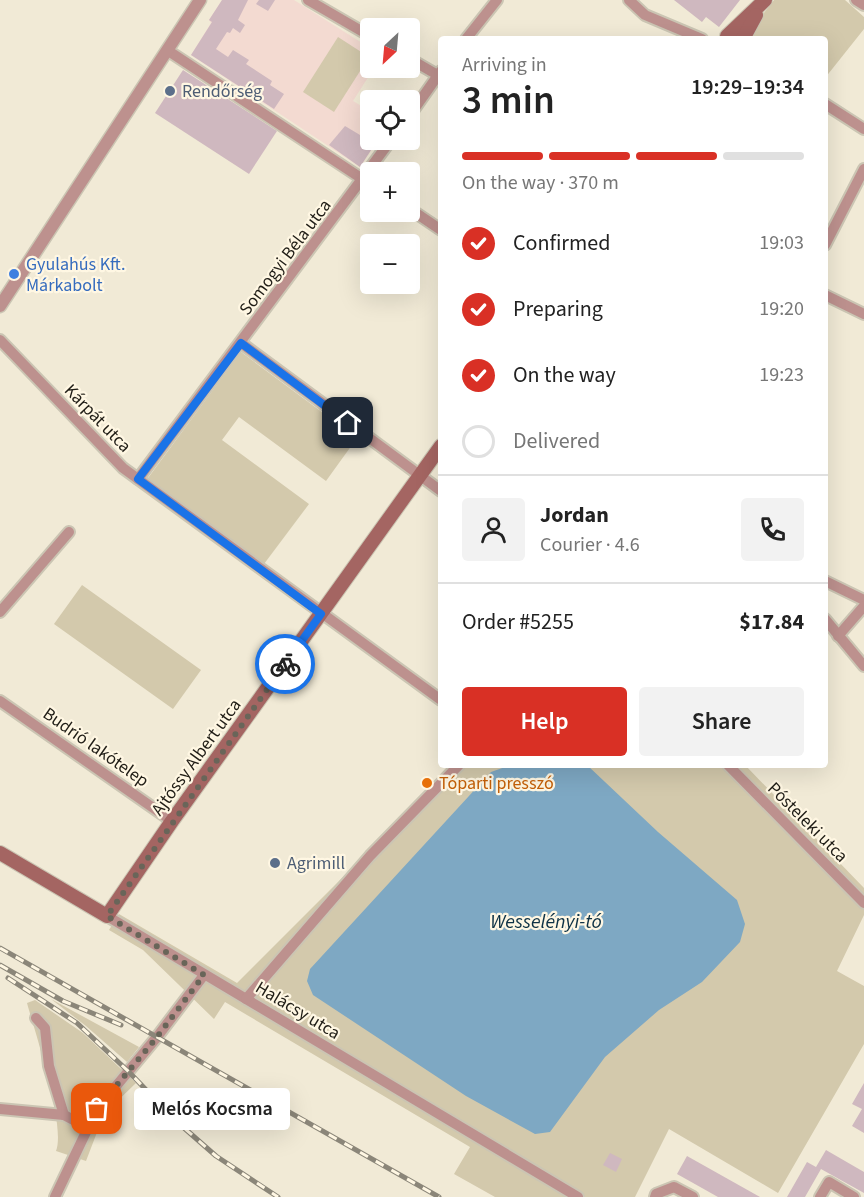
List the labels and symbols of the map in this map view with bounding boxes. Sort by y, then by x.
north arrow [360,18,420,78]
place label: Rendőrség [182,79,262,104]
marker: Rendőrség [163,84,177,98]
street label: Somogyi Béla utca [233,194,337,320]
place label: Gyulahús Kft. Márkabolt [26,252,125,298]
marker: Gyulahús Kft. Márkabolt [7,267,21,281]
street label: Kárpát utca [59,378,137,458]
pin [322,397,373,448]
courier [255,634,315,694]
street label: Ajtóssy Albert utca [146,694,247,821]
street label: Budrió lakótelep [38,702,154,793]
place label: Tóparti presszó [439,771,554,796]
marker: Tóparti presszó [420,776,434,790]
street label: Pósteleki utca [762,777,853,868]
place label: Agrimill [287,851,345,876]
marker: Agrimill [268,856,282,870]
water label: Wesselényi-tó [490,908,602,936]
street label: Halácsy utca [251,975,345,1046]
pin [71,1083,122,1134]
callout: Melós Kocsma [133,1088,289,1130]

